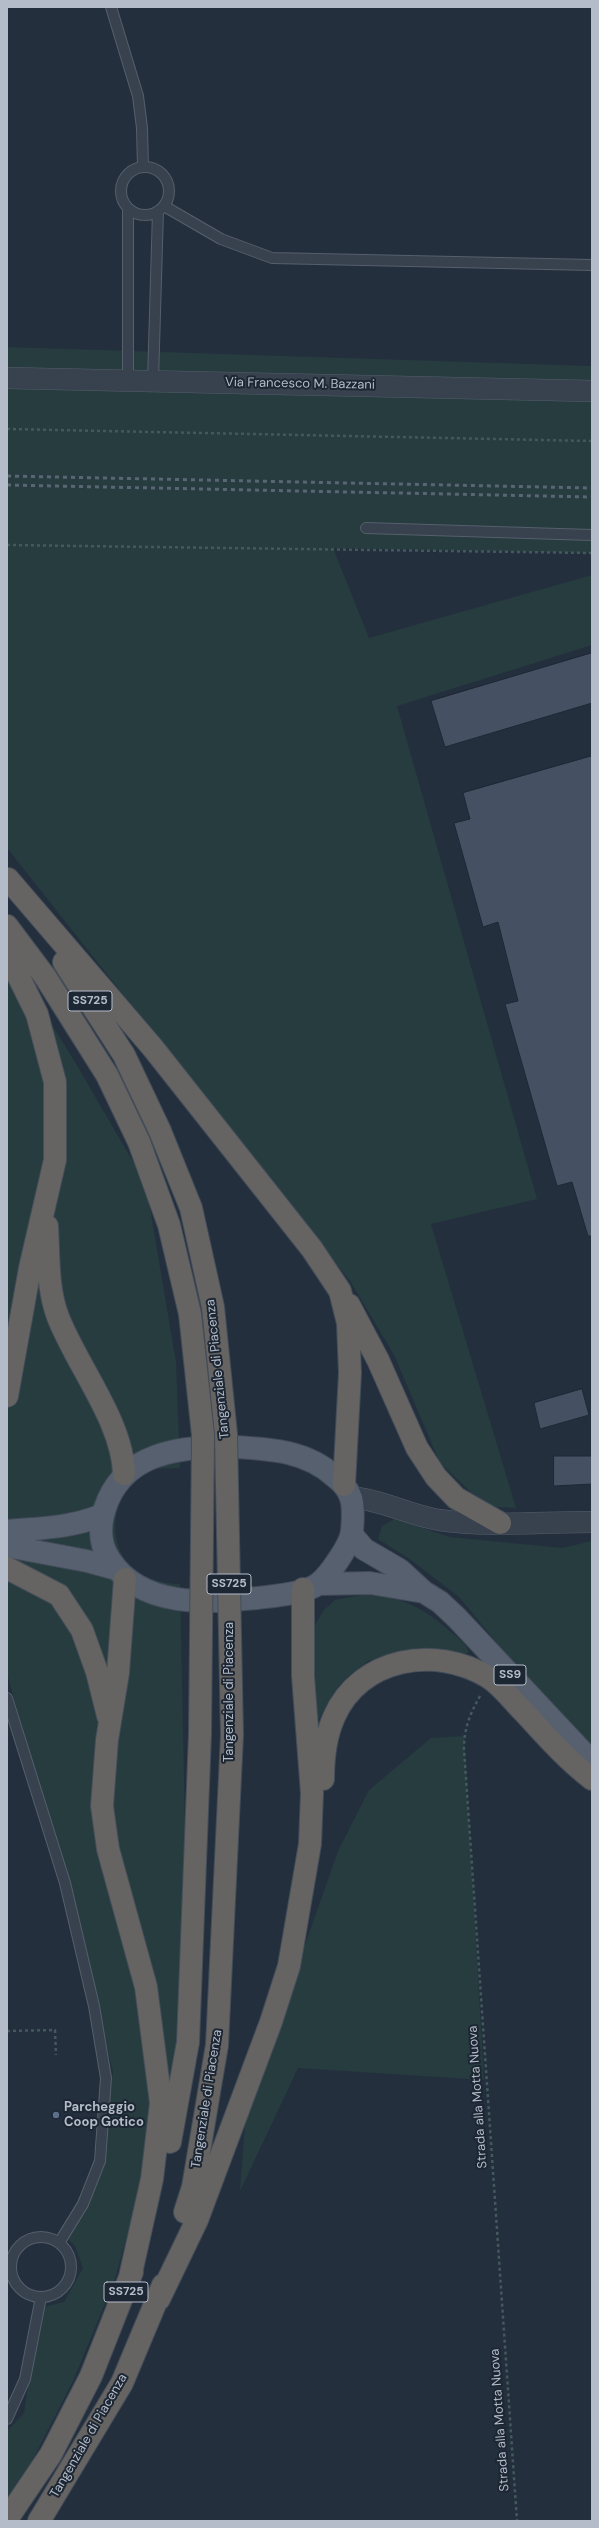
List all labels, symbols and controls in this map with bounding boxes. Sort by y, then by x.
street label: Via Francesco M. Bazzani [225,375,375,393]
road number: SS725 [68,991,112,1011]
street label: Tangenziale di Piacenza [203,1298,233,1440]
road number: SS725 [207,1574,251,1594]
street label: Tangenziale di Piacenza [222,1622,238,1762]
road number: SS9 [494,1665,526,1685]
street label: Strada alla Motta Nuova [465,2025,491,2169]
street label: Tangenziale di Piacenza [188,2028,226,2170]
place label: Parcheggio Coop Gotico [64,2100,144,2131]
marker: Parcheggio Coop Gotico [51,2110,61,2120]
road number: SS725 [104,2282,148,2302]
street label: Strada alla Motta Nuova [487,2348,513,2492]
street label: Tangenziale di Piacenza [47,2371,131,2501]

